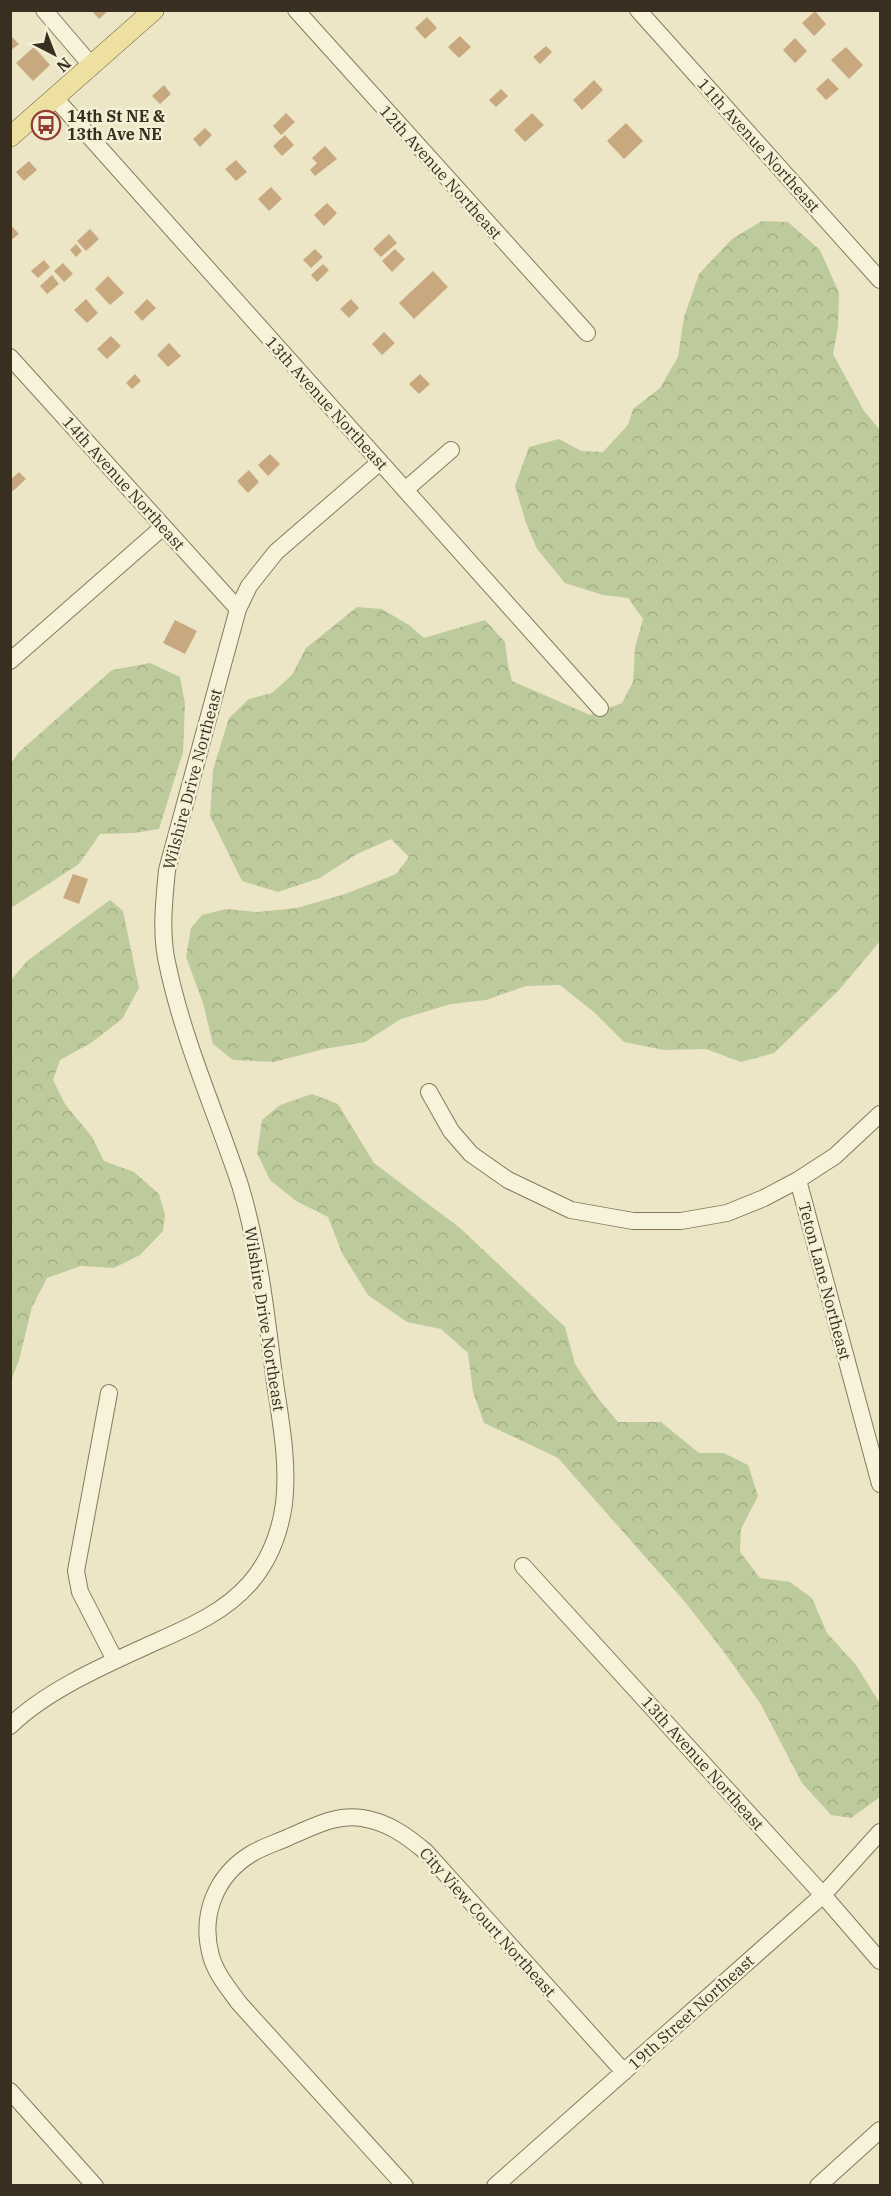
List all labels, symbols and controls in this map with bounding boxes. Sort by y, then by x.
north arrow [24,24,84,84]
text: N [53,53,75,77]
street label: 11th Avenue Northeast [693,74,825,216]
street label: 12th Avenue Northeast [375,101,507,243]
place label: 14th St NE & 13th Ave NE [67,106,165,144]
bus stop icon: 14th St NE & 13th Ave NE [30,109,62,141]
street label: 13th Avenue Northeast [261,332,393,474]
street label: 14th Avenue Northeast [58,412,190,554]
street label: Wilshire Drive Northeast [158,686,226,872]
street label: Teton Lane Northeast [794,1200,856,1363]
street label: Wilshire Drive Northeast [241,1225,290,1413]
street label: 13th Avenue Northeast [637,1692,769,1834]
street label: City View Court Northeast [416,1843,561,2001]
street label: 19th Street Northeast [624,1950,758,2074]

